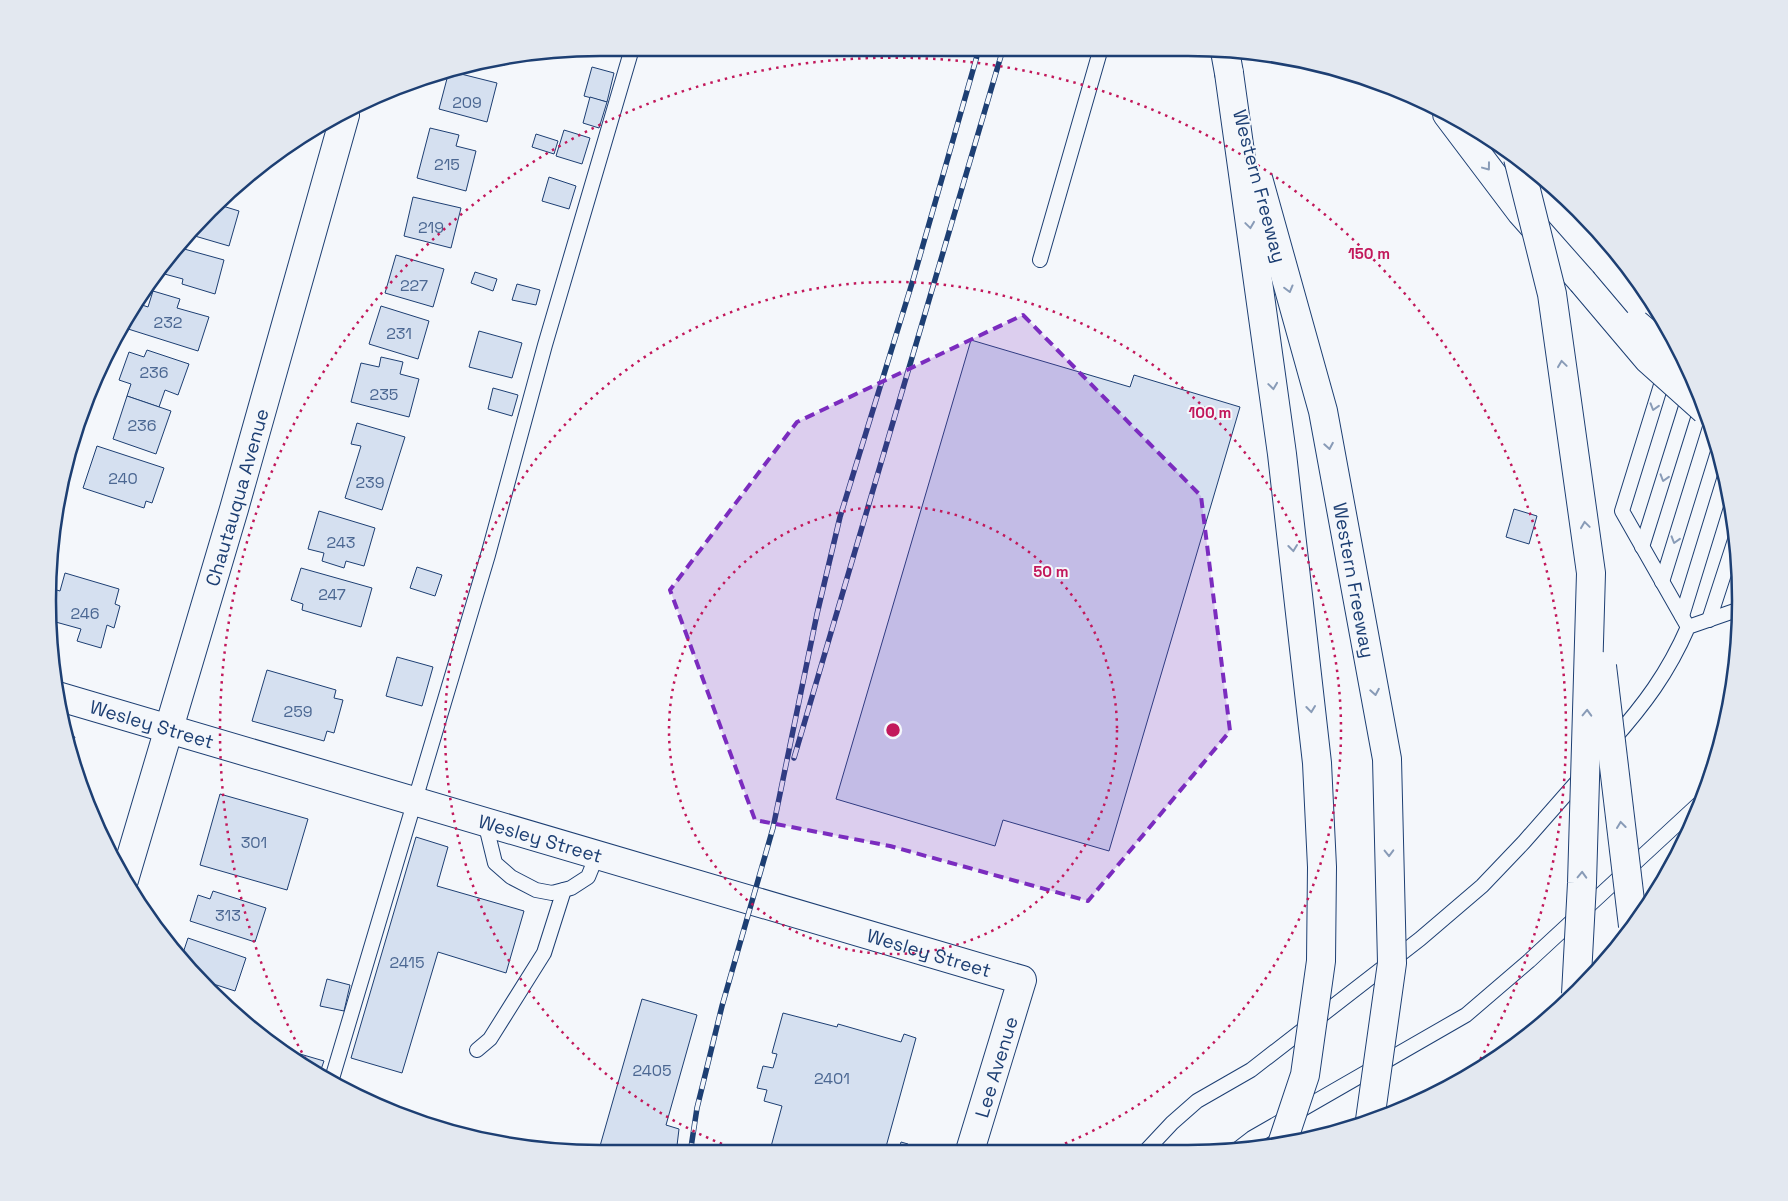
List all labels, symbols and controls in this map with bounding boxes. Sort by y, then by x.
house number: 209 [452,92,482,113]
street label: Western Freeway [1227,107,1292,265]
house number: 215 [434,154,460,175]
one-way arrow [1481,161,1489,170]
house number: 219 [418,217,444,238]
one-way arrow [1244,222,1255,230]
text: 150 m [1348,244,1390,263]
house number: 227 [400,275,428,296]
one-way arrow [1283,284,1293,292]
house number: 232 [154,312,182,333]
house number: 231 [386,323,412,344]
one-way arrow [1557,359,1568,367]
house number: 236 [139,362,169,383]
one-way arrow [1267,382,1277,391]
house number: 235 [370,384,398,405]
one-way arrow [1650,402,1660,411]
text: 100 m [1189,403,1231,422]
street label: Chautauqua Avenue [200,406,275,589]
house number: 236 [127,415,157,436]
one-way arrow [1324,442,1334,450]
house number: 240 [108,468,138,489]
house number: 239 [355,472,385,493]
one-way arrow [1660,473,1670,481]
street label: Western Freeway [1327,501,1380,660]
one-way arrow [1580,520,1590,529]
house number: 243 [327,532,355,553]
one-way arrow [1670,536,1680,544]
one-way arrow [1287,544,1298,552]
text: 50 m [1033,562,1069,581]
house number: 247 [318,584,346,605]
house number: 246 [71,603,99,624]
one-way arrow [1369,688,1379,696]
street label: Wesley Street [87,694,217,755]
house number: 259 [283,701,313,722]
one-way arrow [1305,705,1316,713]
one-way arrow [1582,708,1592,716]
centre of rings [884,721,902,739]
street label: Wesley Street [475,809,605,869]
one-way arrow [1616,821,1627,829]
house number: 301 [241,832,267,853]
one-way arrow [1384,850,1394,858]
one-way arrow [1577,871,1588,879]
house number: 313 [215,905,241,926]
street label: Wesley Street [864,923,994,983]
house number: 2415 [389,952,425,973]
street label: Lee Avenue [969,1014,1024,1121]
house number: 2405 [632,1060,672,1081]
house number: 2401 [814,1068,850,1089]

